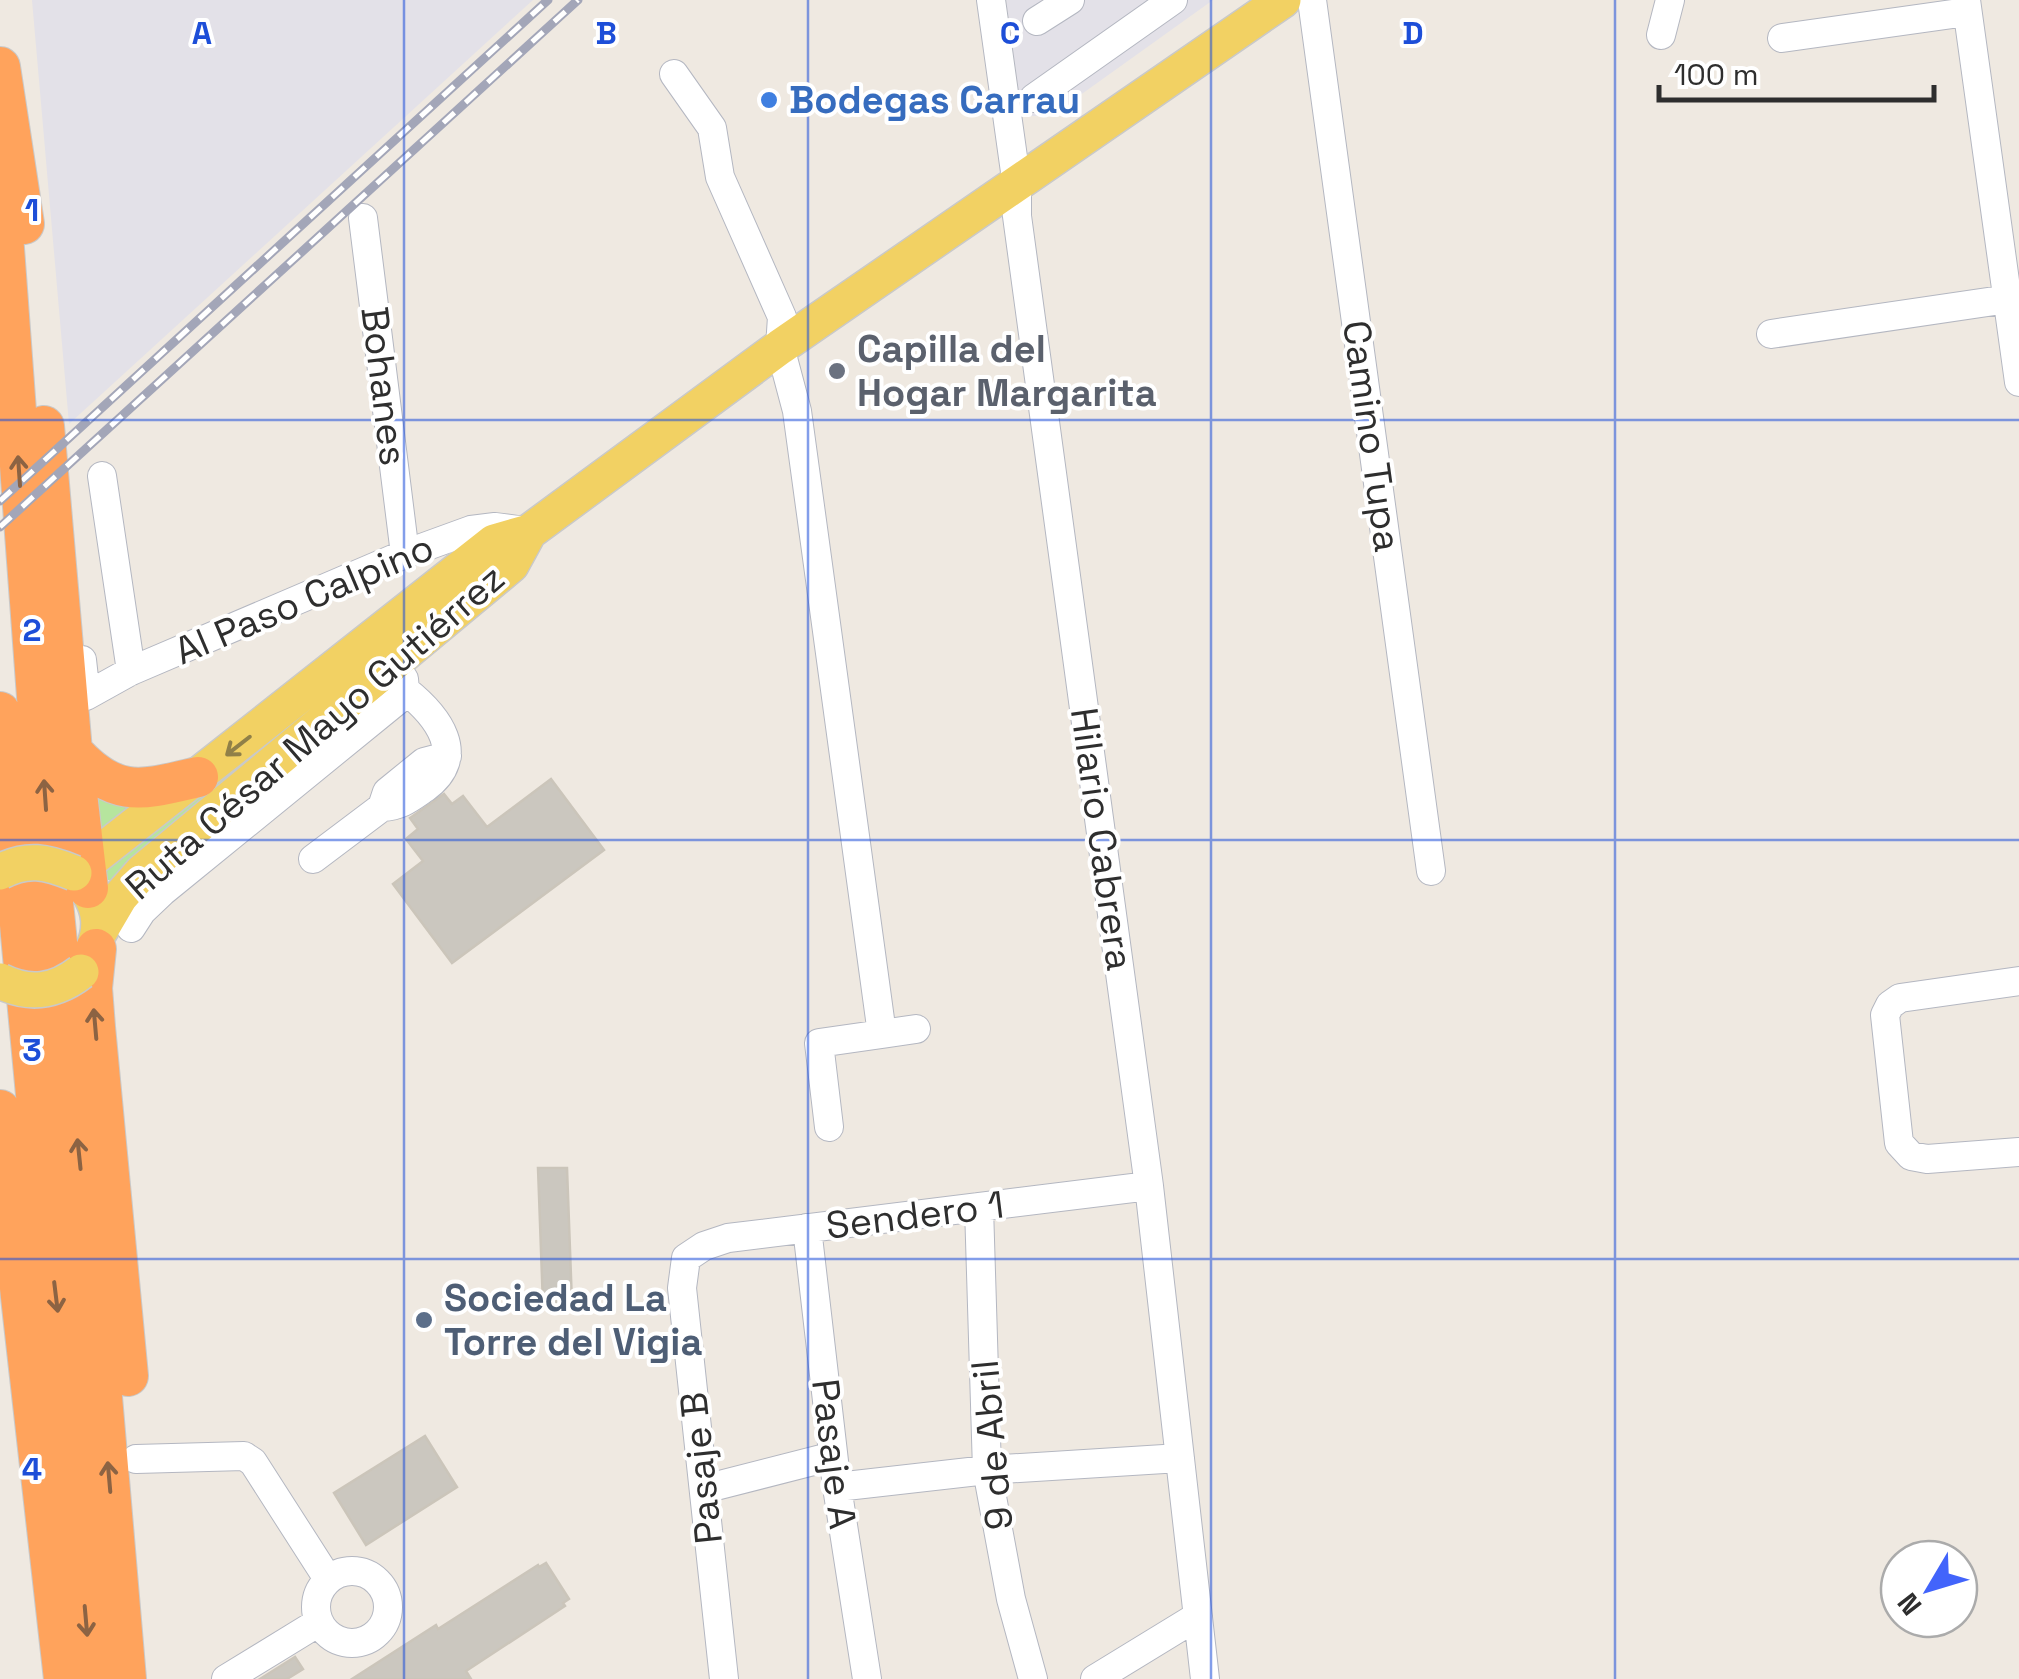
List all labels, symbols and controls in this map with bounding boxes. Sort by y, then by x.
text: A [192,13,212,53]
text: B [595,13,617,53]
text: C [1000,13,1020,53]
text: D [1402,13,1424,53]
scale bar [1659,40,1934,102]
text: 100 m [1674,55,1759,94]
place label: Bodegas Carrau [789,76,1080,124]
marker: Bodegas Carrau [758,89,780,111]
text: 1 [25,190,39,230]
street label: Bohanes [350,304,418,468]
street label: Camino Tupa [1332,317,1412,555]
place label: Capilla del Hogar Margarita [857,325,1157,417]
marker: Capilla del Hogar Margarita [826,360,848,382]
one-way arrow [10,456,29,488]
street label: Al Paso Calpino [167,523,441,675]
street label: Ruta César Mayo Gutiérrez [116,554,514,910]
text: 2 [22,610,42,650]
street label: Hilario Cabrera [1060,705,1144,973]
one-way arrow [225,735,252,756]
one-way arrow [35,780,54,812]
one-way arrow [85,1009,104,1041]
text: 3 [22,1030,42,1070]
one-way arrow [69,1138,88,1170]
street label: Sendero 1 [823,1180,1007,1250]
place label: Sociedad La Torre del Vigia [444,1274,702,1366]
one-way arrow [47,1280,66,1313]
marker: Sociedad La Torre del Vigia [413,1309,435,1331]
street label: 9 de Abril [961,1358,1023,1532]
street label: Pasaje A [801,1376,867,1532]
street label: Pasaje B [669,1390,733,1546]
text: 4 [22,1449,42,1489]
one-way arrow [100,1462,119,1494]
north arrow [1879,1539,1979,1639]
text: N [1889,1586,1929,1623]
one-way arrow [77,1604,96,1636]

